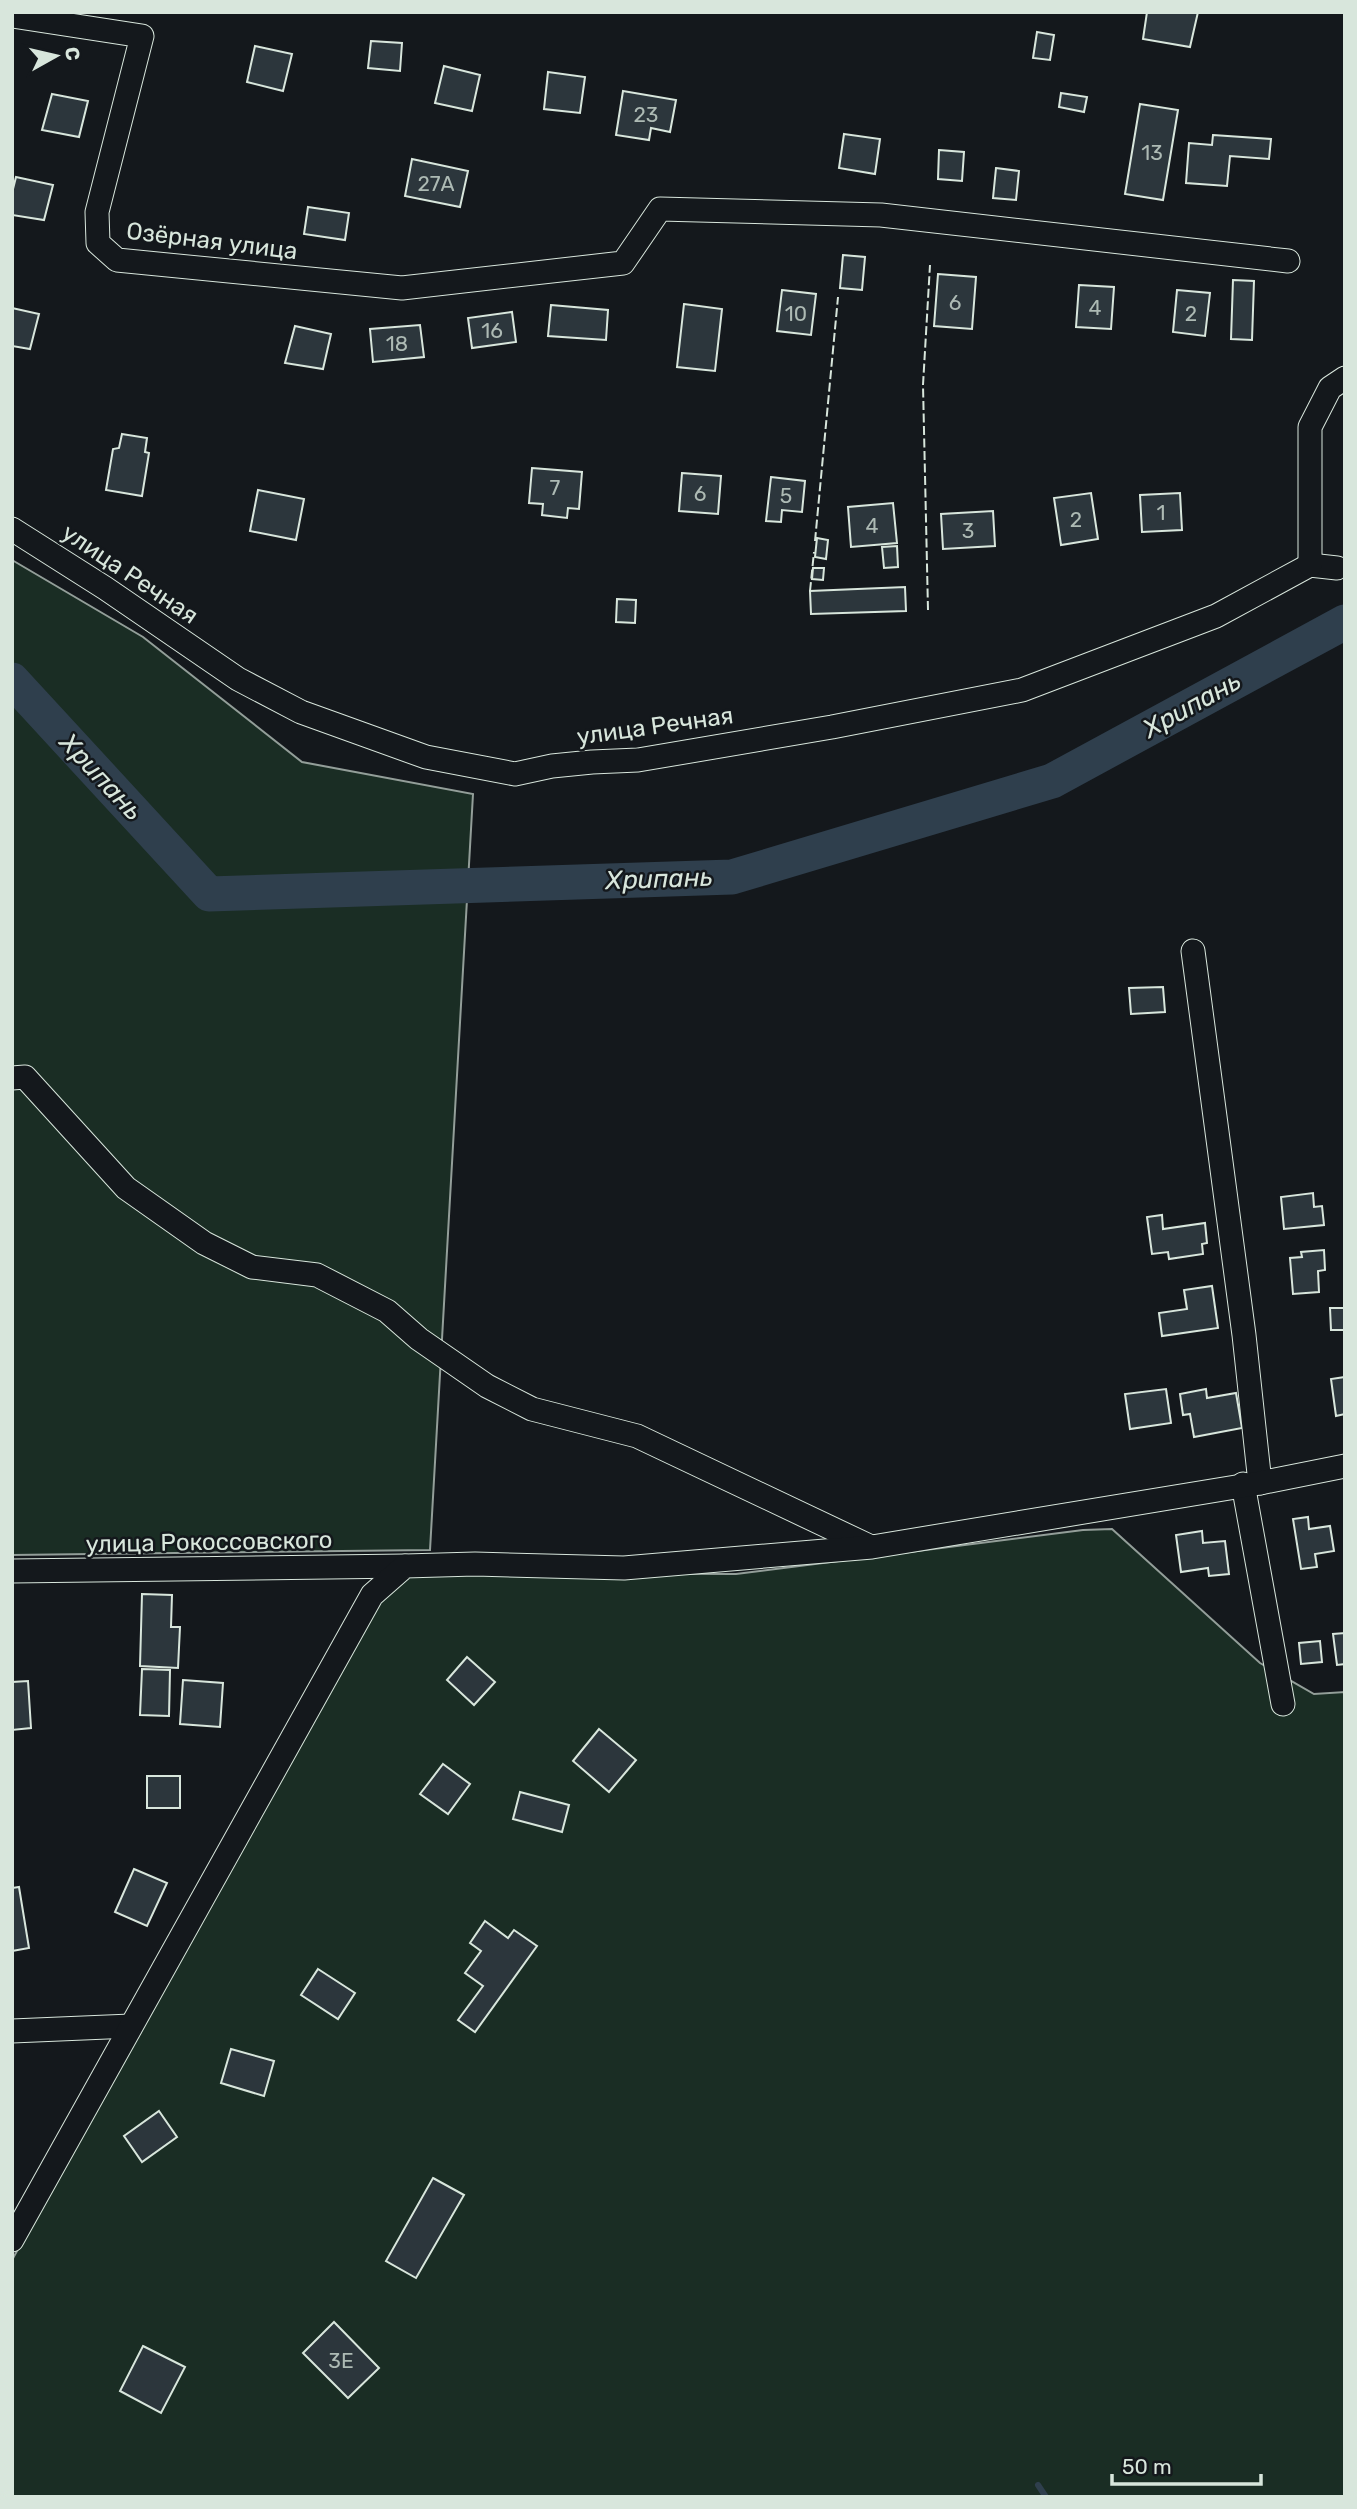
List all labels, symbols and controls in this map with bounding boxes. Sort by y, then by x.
north arrow [21,21,91,91]
text: С [60,45,85,62]
house number: 23 [634,102,658,127]
house number: 13 [1141,140,1163,165]
house number: 27А [417,171,455,196]
street label: Озёрная улица [125,217,299,265]
house number: 6 [949,290,961,315]
house number: 4 [1088,295,1102,320]
house number: 10 [785,301,807,326]
house number: 2 [1185,301,1197,326]
house number: 16 [481,318,503,343]
house number: 18 [386,331,408,356]
house number: 7 [550,475,561,500]
house number: 6 [694,481,706,506]
house number: 5 [780,483,792,508]
house number: 1 [1157,500,1166,525]
house number: 2 [1070,507,1082,532]
house number: 4 [865,513,879,538]
street label: улица Речная [57,518,203,630]
house number: 3 [962,518,974,543]
water label: Хрипань [1136,665,1246,745]
street label: улица Речная [575,701,735,751]
water label: Хрипань [52,726,149,827]
water label: Хрипань [603,862,713,896]
street label: улица Рокоссовского [85,1526,333,1558]
house number: 3Е [328,2348,354,2373]
scale bar [1112,2442,1261,2486]
text: 50 m [1122,2454,1172,2479]

